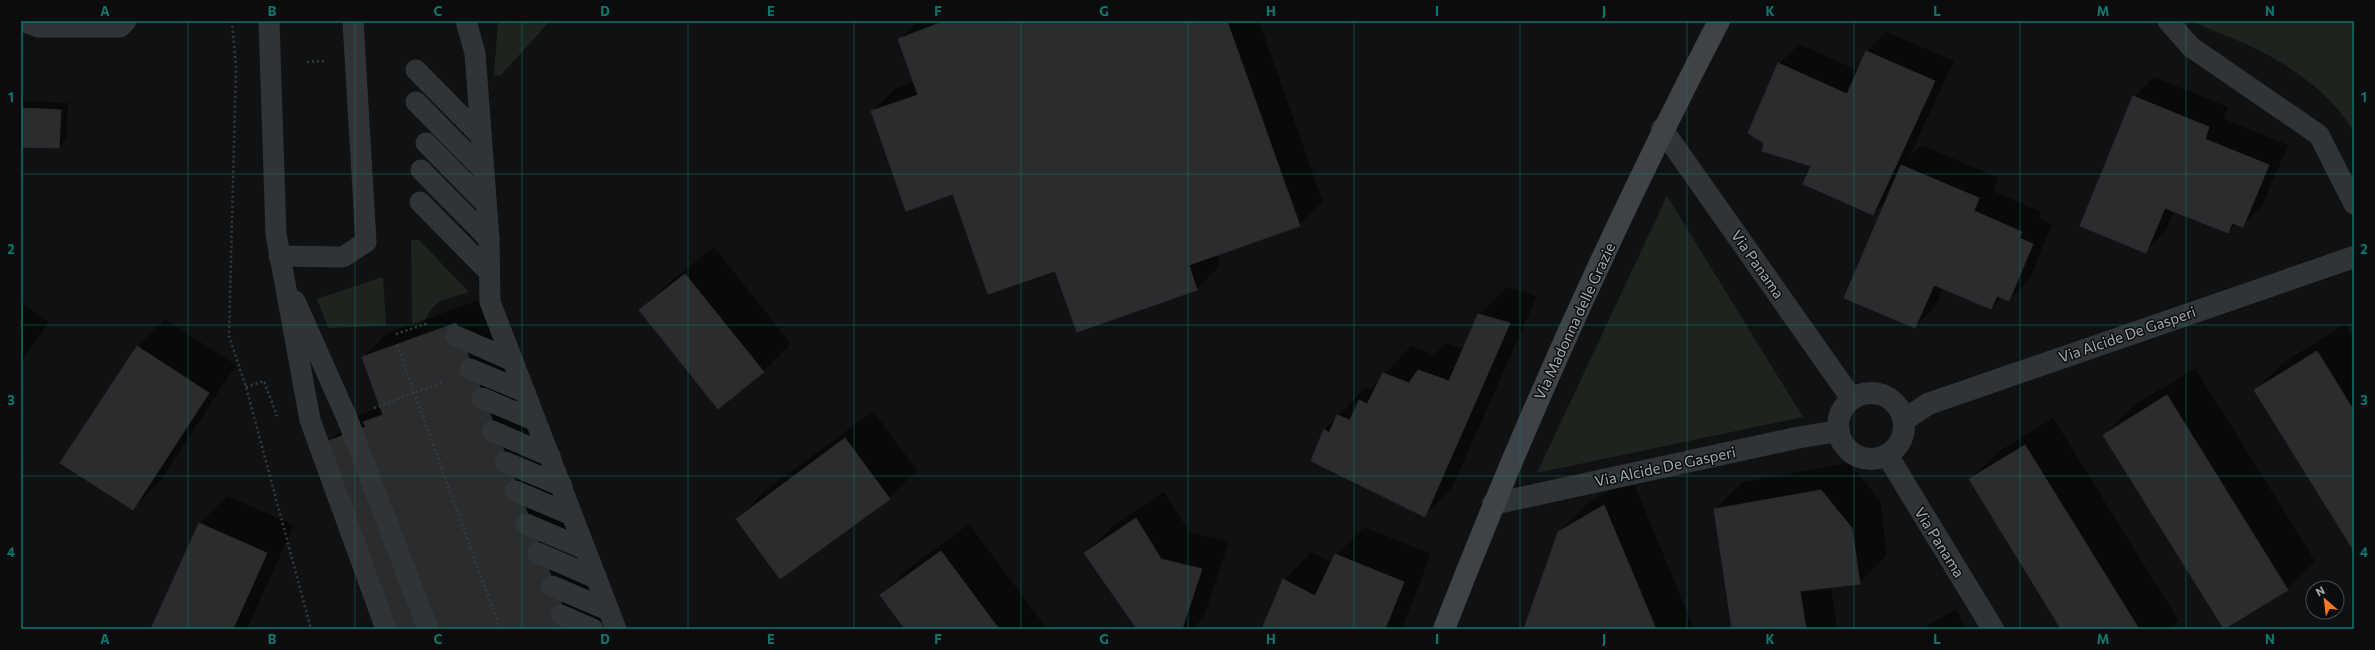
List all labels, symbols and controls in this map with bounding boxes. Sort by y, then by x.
text: A [100,3,110,19]
text: B [268,3,277,19]
text: C [434,3,443,19]
text: D [600,3,610,19]
text: E [767,3,775,19]
text: F [934,3,942,19]
text: G [1099,3,1109,19]
text: H [1266,3,1276,19]
text: I [1435,3,1439,19]
text: J [1602,3,1606,19]
text: K [1765,3,1775,19]
text: L [1933,3,1941,19]
text: M [2097,3,2109,19]
text: N [2265,3,2275,19]
text: 1 [8,89,14,105]
text: 1 [2361,89,2367,105]
street label: Via Panama [1728,226,1788,302]
street label: Via Madonna delle Grazie [1530,239,1618,402]
text: 2 [7,241,15,257]
text: 2 [2360,241,2368,257]
street label: Via Alcide De Gasperi [2056,302,2198,366]
text: 3 [7,392,15,408]
text: 3 [2360,392,2368,408]
street label: Via Alcide De Gasperi [1593,442,1737,490]
street label: Via Panama [1911,504,1969,580]
text: 4 [7,544,15,560]
text: 4 [2360,544,2368,560]
north arrow [2305,580,2345,620]
text: N [2313,583,2327,598]
text: A [100,631,110,647]
text: B [268,631,277,647]
text: C [434,631,443,647]
text: D [600,631,610,647]
text: E [767,631,775,647]
text: F [934,631,942,647]
text: G [1099,631,1109,647]
text: H [1266,631,1276,647]
text: I [1435,631,1439,647]
text: J [1602,631,1606,647]
text: K [1765,631,1775,647]
text: L [1933,631,1941,647]
text: M [2097,631,2109,647]
text: N [2265,631,2275,647]

